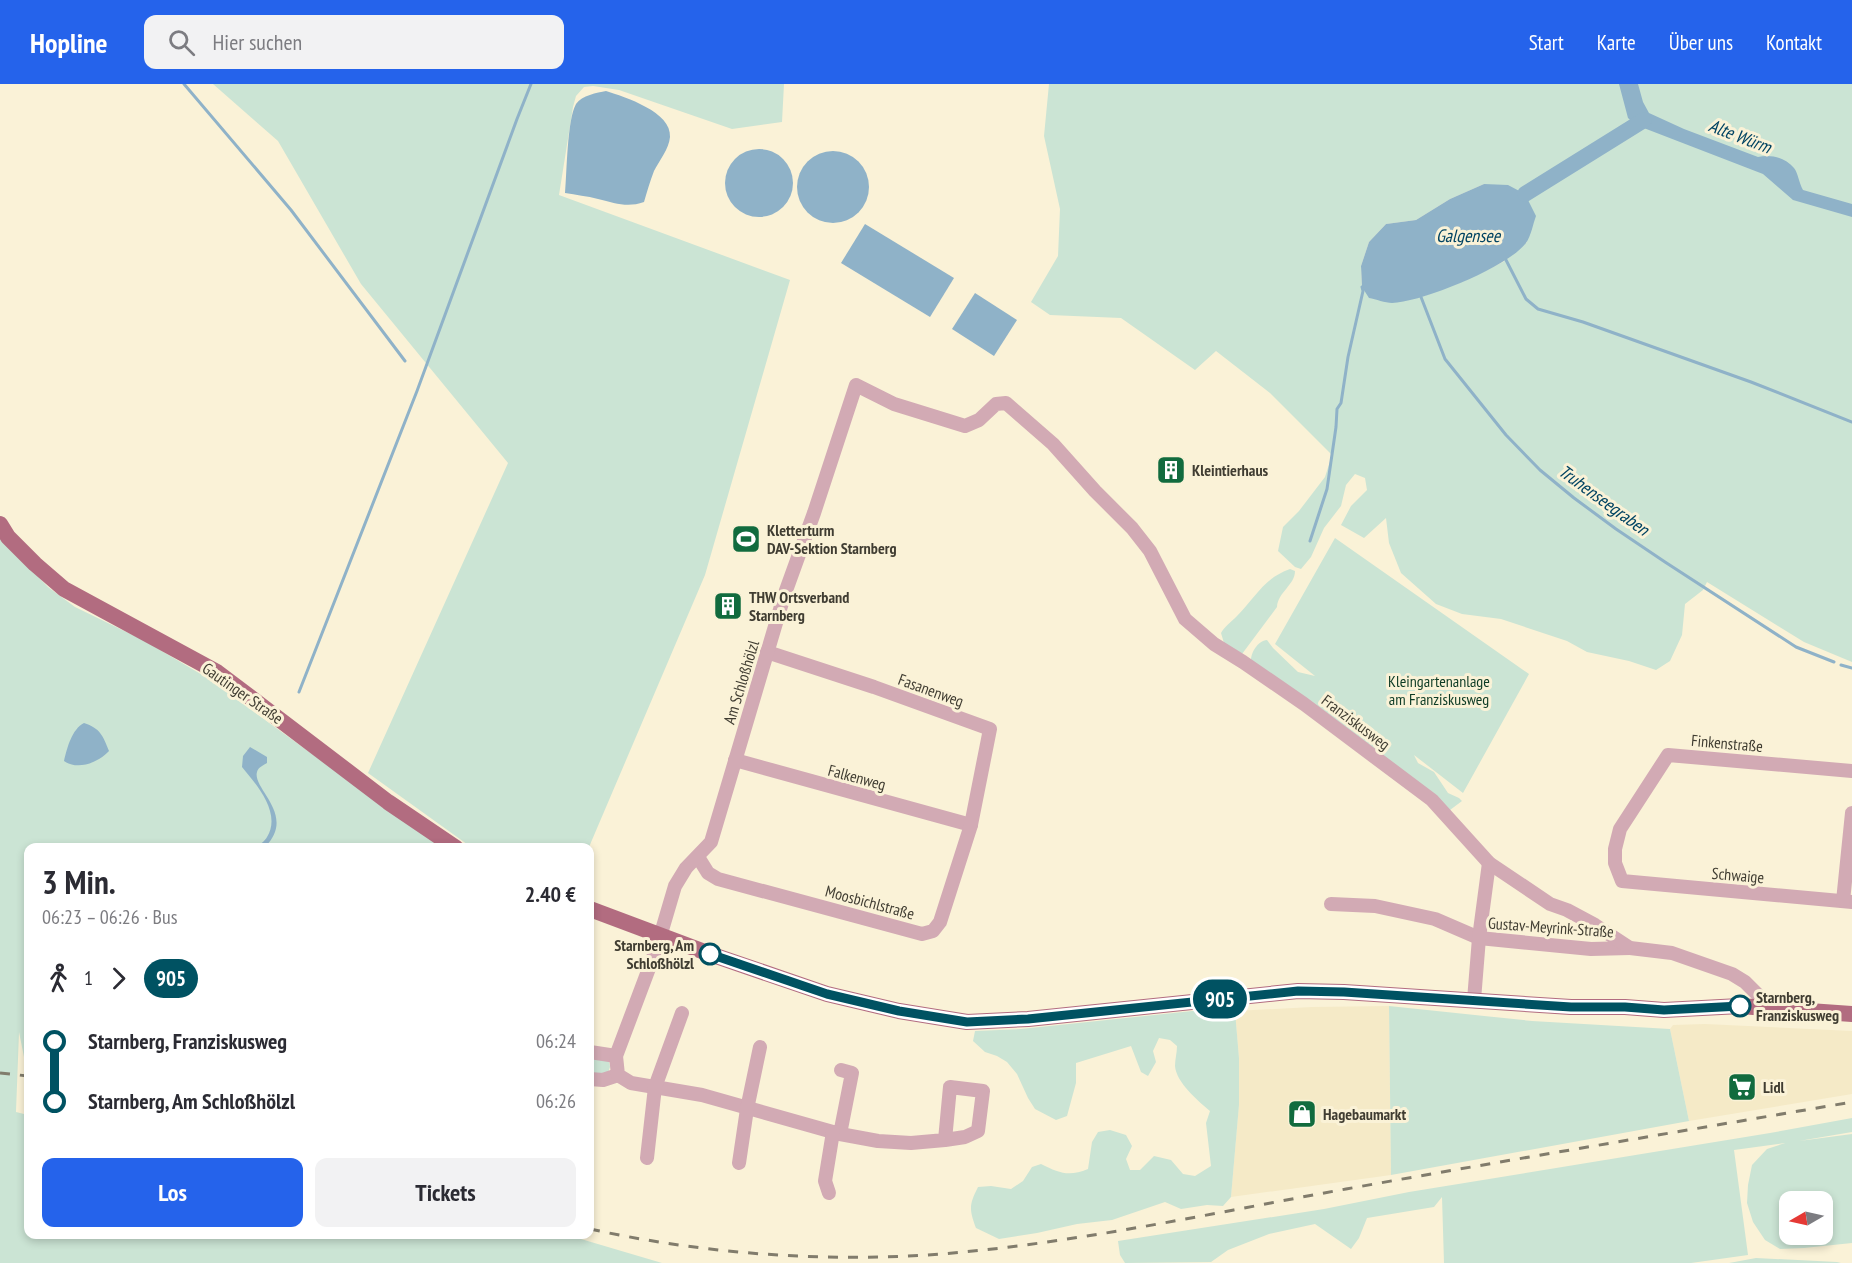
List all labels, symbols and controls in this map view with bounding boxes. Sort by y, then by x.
search box [144,15,564,69]
text: Hopline [30,24,108,61]
icon: search [165,26,198,59]
text: Hier suchen [213,28,302,56]
text: Start [1529,29,1564,56]
text: Karte [1597,29,1636,56]
text: Über uns [1669,29,1733,56]
text: Kontakt [1766,29,1822,56]
water label: Alte Würm [1706,114,1775,159]
water label: Galgensee [1436,224,1502,247]
building icon: Kleintierhaus [1155,454,1187,486]
water label: Truhenseegraben [1554,459,1655,541]
place label: Kleintierhaus [1192,460,1269,480]
place label: Kletterturm DAV-Sektion Starnberg [767,520,897,558]
sports icon: Kletterturm DAV-Sektion Starnberg [730,523,762,555]
place label: THW Ortsverband Starnberg [749,587,849,625]
building icon: THW Ortsverband Starnberg [712,590,744,622]
street label: Am Schloßhölzl [719,637,763,726]
street label: Gautinger Straße [199,658,287,728]
street label: Fasanenweg [896,669,966,711]
park label: Kleingartenanlage am Franziskusweg [1388,671,1490,709]
street label: Franziskusweg [1318,690,1394,754]
street label: Finkenstraße [1690,730,1764,756]
street label: Falkenweg [826,760,888,794]
text: 3 Min. [42,860,116,903]
street label: Schwaige [1711,863,1765,887]
text: 2.40 € [525,880,576,908]
street label: Moosbichlstraße [823,881,917,923]
text: 06:23 – 06:26 · Bus [42,904,177,930]
street label: Gustav-Meyrink-Straße [1487,913,1615,941]
place label: Starnberg, Am Schloßhölzl [614,935,694,973]
marker: Starnberg, Am Schloßhölzl [699,943,721,965]
icon: walk [42,962,75,995]
icon: forward [102,962,135,995]
text: 1 [84,965,93,991]
text: 905 [156,965,186,992]
line badge: 905 [1186,980,1254,1018]
text: 905 [1205,986,1235,1013]
place label: Starnberg, Franziskusweg [1756,987,1839,1025]
marker: Starnberg, Franziskusweg [1729,995,1751,1017]
text: Starnberg, Franziskusweg [88,1027,287,1055]
text: 06:24 [536,1028,576,1054]
supermarket icon: Lidl [1726,1071,1758,1103]
place label: Lidl [1763,1077,1785,1097]
text: Starnberg, Am Schloßhölzl [88,1087,295,1115]
text: 06:26 [536,1088,576,1114]
shop icon: Hagebaumarkt [1286,1098,1318,1130]
place label: Hagebaumarkt [1323,1104,1406,1124]
button: Los [42,1158,303,1227]
button: Tickets [315,1158,576,1227]
north arrow [1779,1191,1833,1245]
map controls [1779,1191,1833,1245]

